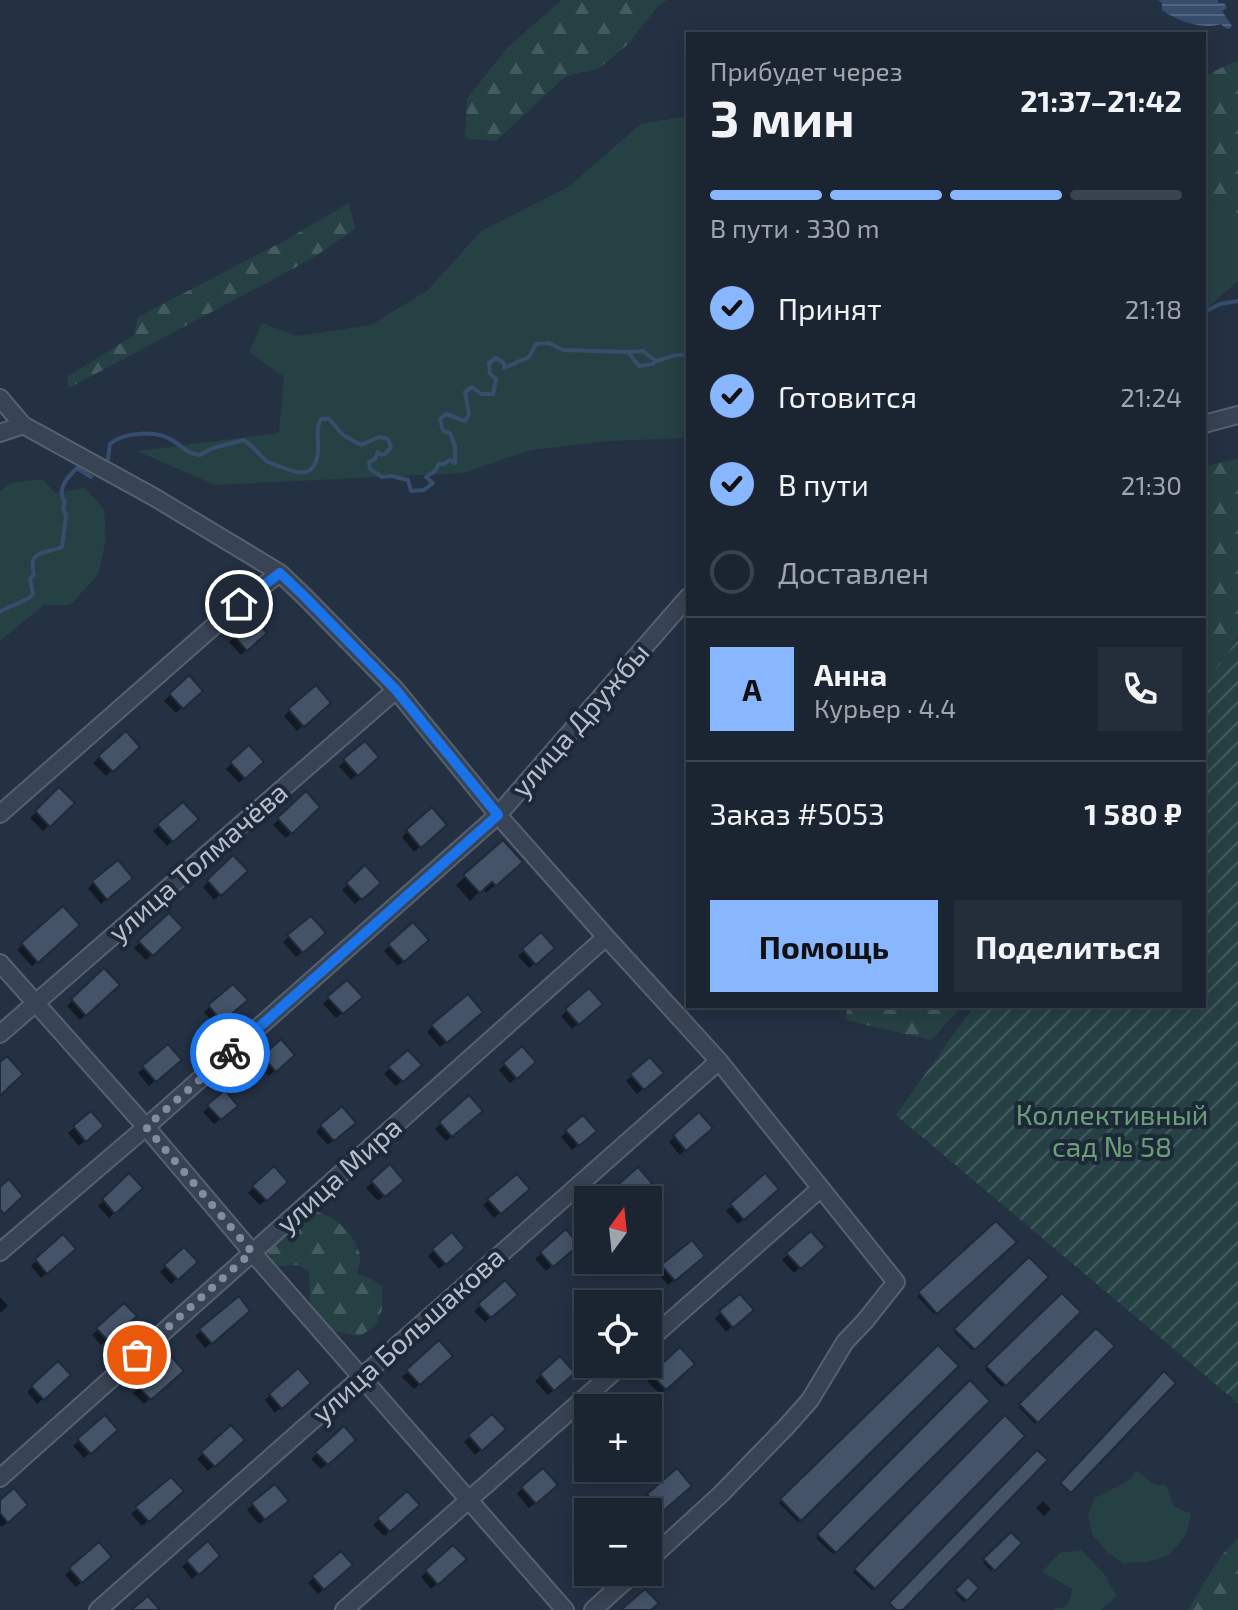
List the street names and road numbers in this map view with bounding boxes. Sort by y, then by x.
street label: улица Дружбы [503,635,655,803]
street label: улица Толмачёва [101,774,294,948]
street label: улица Мира [269,1109,408,1239]
street label: улица Большакова [304,1239,511,1430]

